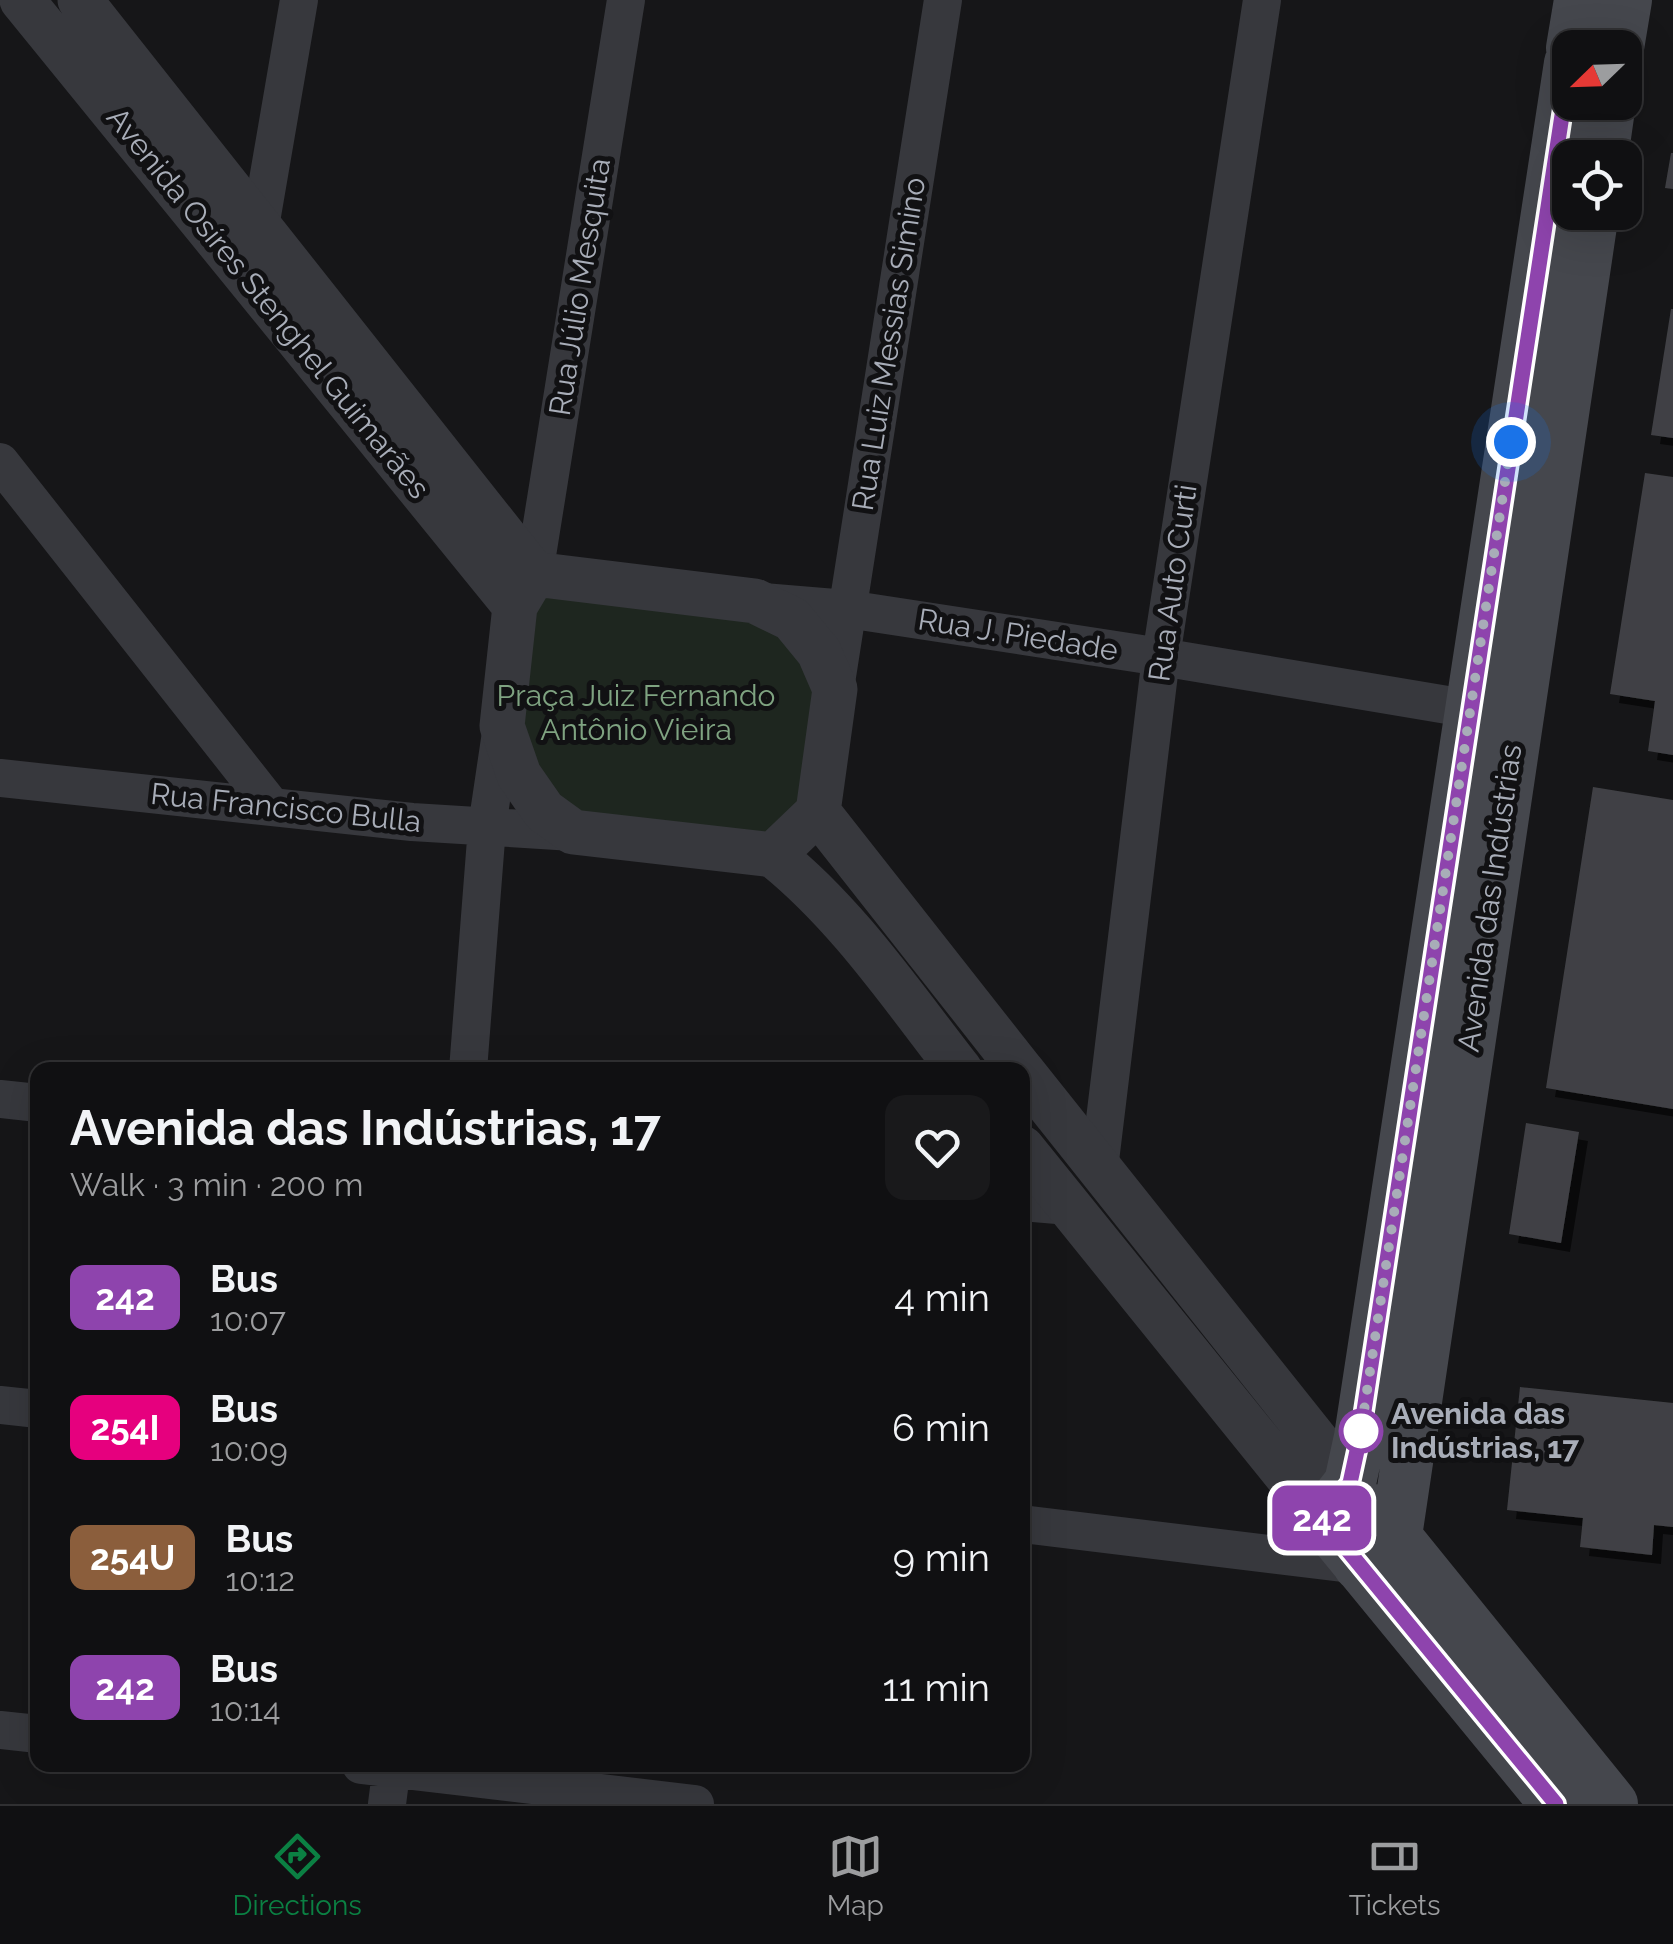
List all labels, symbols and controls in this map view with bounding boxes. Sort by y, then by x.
north arrow [1552,30,1642,120]
map controls [1552,30,1642,230]
street label: Avenida Osíres Stenghel Guimarães [100,100,437,505]
button: locate [1552,140,1642,230]
street label: Rua Júlio Mesquita [542,156,617,418]
street label: Rua Luiz Messias Simino [845,175,932,513]
your location [1486,417,1536,467]
street label: Rua Auto Curti [1141,482,1204,684]
street label: Rua J. Piedade [916,601,1121,668]
park label: Praça Juiz Fernando Antônio Vieira [497,678,775,747]
street label: Avenida das Indústrias [1451,742,1528,1054]
street label: Rua Francisco Bulla [149,776,423,839]
button: heart [885,1095,990,1200]
text: Avenida das Indústrias, 17 [70,1100,661,1156]
text: Walk · 3 min · 200 m [70,1166,363,1203]
text: Bus [210,1256,278,1301]
text: 4 min [894,1275,990,1320]
text: 242 [95,1277,155,1318]
text: 10:07 [210,1301,286,1338]
text: Bus [210,1386,278,1431]
place label: Avenida das Indústrias, 17 [1391,1396,1579,1465]
text: 6 min [892,1405,990,1450]
text: 254I [90,1407,160,1448]
marker: Avenida das Indústrias, 17 [1340,1410,1382,1452]
text: 10:09 [210,1431,288,1468]
line badge: 242 [1264,1486,1380,1550]
text: 242 [1292,1498,1352,1539]
text: Bus [225,1516,293,1561]
text: 9 min [893,1535,990,1580]
text: 254U [90,1537,175,1578]
text: 10:12 [225,1561,295,1598]
text: Bus [210,1646,278,1691]
text: 11 min [882,1665,990,1710]
text: 242 [95,1667,155,1708]
text: 10:14 [210,1691,280,1728]
tab: Directions [232,1829,362,1922]
tab: Map [827,1829,884,1922]
tab: Tickets [1349,1829,1441,1922]

